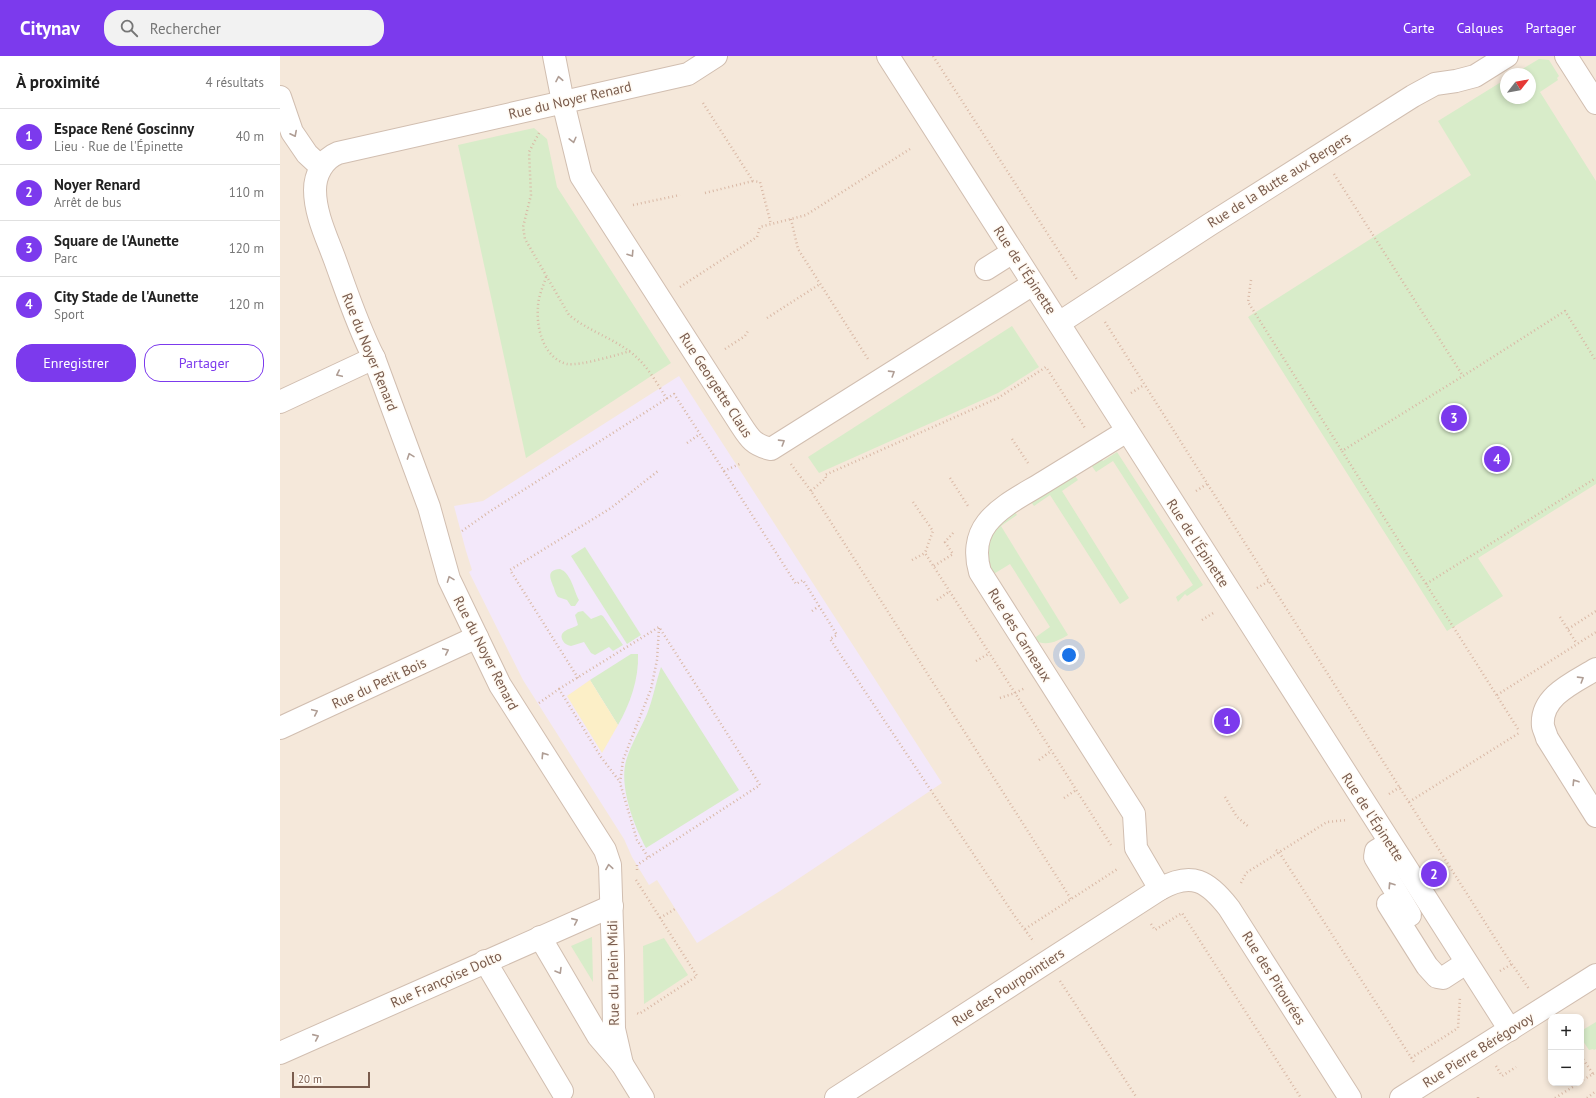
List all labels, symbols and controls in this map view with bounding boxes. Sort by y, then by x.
search box [104,10,384,46]
text: Citynav [20,16,80,40]
icon: search [118,17,140,39]
text: Rechercher [150,19,221,38]
text: Carte [1403,19,1435,37]
text: Calques [1457,19,1503,37]
text: Partager [1525,19,1576,37]
north arrow [1500,68,1536,104]
text: À proximité [16,71,100,93]
text: 4 résultats [205,74,264,91]
one-way arrow [555,76,563,82]
street label: Rue du Noyer Renard [507,77,633,123]
text: Espace René Goscinny [54,119,194,138]
text: 1 [25,128,33,145]
text: 40 m [236,128,264,145]
street label: Rue de la Butte aux Bergers [1204,128,1354,232]
one-way arrow [289,129,297,137]
one-way arrow [568,137,576,143]
text: Lieu · Rue de l'Épinette [54,138,183,155]
text: Noyer Renard [54,175,140,194]
text: 2 [25,184,33,201]
text: 110 m [229,184,264,201]
text: Arrêt de bus [54,194,122,211]
street label: Rue de l'Épinette [990,222,1060,318]
text: Square de l'Aunette [54,231,179,250]
text: 3 [25,240,33,257]
text: 120 m [229,240,264,257]
text: Parc [54,250,78,267]
one-way arrow [627,250,634,257]
text: City Stade de l'Aunette [54,287,199,306]
street label: Rue du Noyer Renard [338,290,402,414]
text: 4 [25,296,33,313]
text: 120 m [229,296,264,313]
text: Sport [54,306,84,323]
street label: Rue Georgette Claus [675,329,757,441]
button: Enregistrer [16,344,136,382]
button: Partager [144,344,264,382]
one-way arrow [335,369,343,377]
one-way arrow [888,370,895,378]
pin: 3 [1441,403,1467,433]
one-way arrow [778,439,785,447]
pin: 4 [1484,444,1510,474]
one-way arrow [407,452,415,459]
street label: Rue de l'Épinette [1163,495,1233,591]
one-way arrow [446,576,454,583]
street label: Rue des Carneaux [984,585,1056,685]
street label: Rue du Noyer Renard [449,593,523,713]
your location [1059,645,1079,665]
one-way arrow [442,648,449,656]
street label: Rue du Petit Bois [329,653,429,713]
one-way arrow [1577,676,1584,684]
pin: 1 [1214,706,1240,736]
one-way arrow [311,709,319,717]
one-way arrow [541,752,549,759]
street label: Rue de l'Épinette [1338,769,1408,865]
one-way arrow [1573,780,1580,787]
pin: 2 [1421,859,1447,889]
one-way arrow [605,864,614,870]
one-way arrow [1388,882,1396,889]
one-way arrow [571,918,579,926]
street label: Rue du Plein Midi [603,920,623,1026]
street label: Rue des Pitourées [1238,928,1310,1028]
street label: Rue des Pourpointiers [948,944,1068,1030]
street label: Rue Françoise Dolto [388,946,504,1012]
one-way arrow [555,967,562,974]
street label: Rue Pierre Bérégovoy [1419,1008,1537,1092]
map controls [1548,1014,1584,1086]
button: + [1548,1014,1584,1050]
one-way arrow [311,1034,319,1042]
button: − [1548,1050,1584,1086]
scale bar [292,1070,370,1089]
text: 20 m [298,1072,322,1086]

